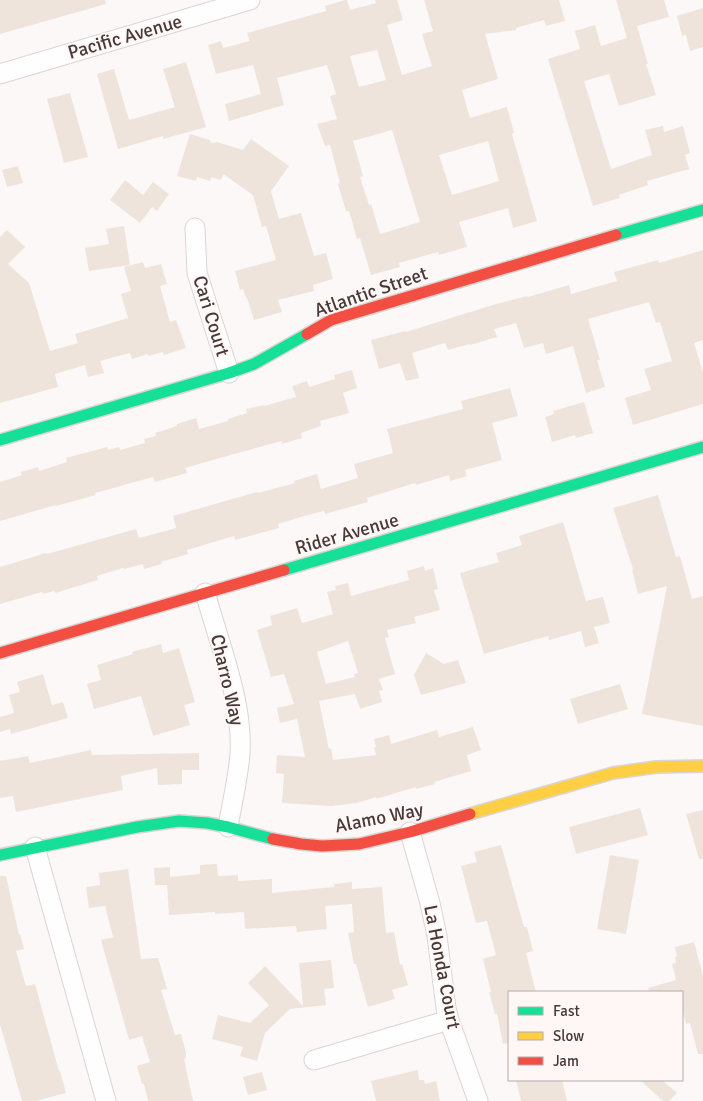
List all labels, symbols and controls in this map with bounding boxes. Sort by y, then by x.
street label: Pacific Avenue [65,9,185,65]
street label: Atlantic Street [311,261,431,323]
street label: Cari Court [187,273,235,360]
street label: Rider Avenue [292,508,402,560]
street label: Charro Way [205,632,249,728]
street label: Alamo Way [333,798,425,838]
street label: La Honda Court [418,903,466,1032]
legend [508,991,683,1081]
text: Fast [553,1002,580,1020]
text: Slow [553,1027,584,1045]
text: Jam [553,1052,579,1070]

